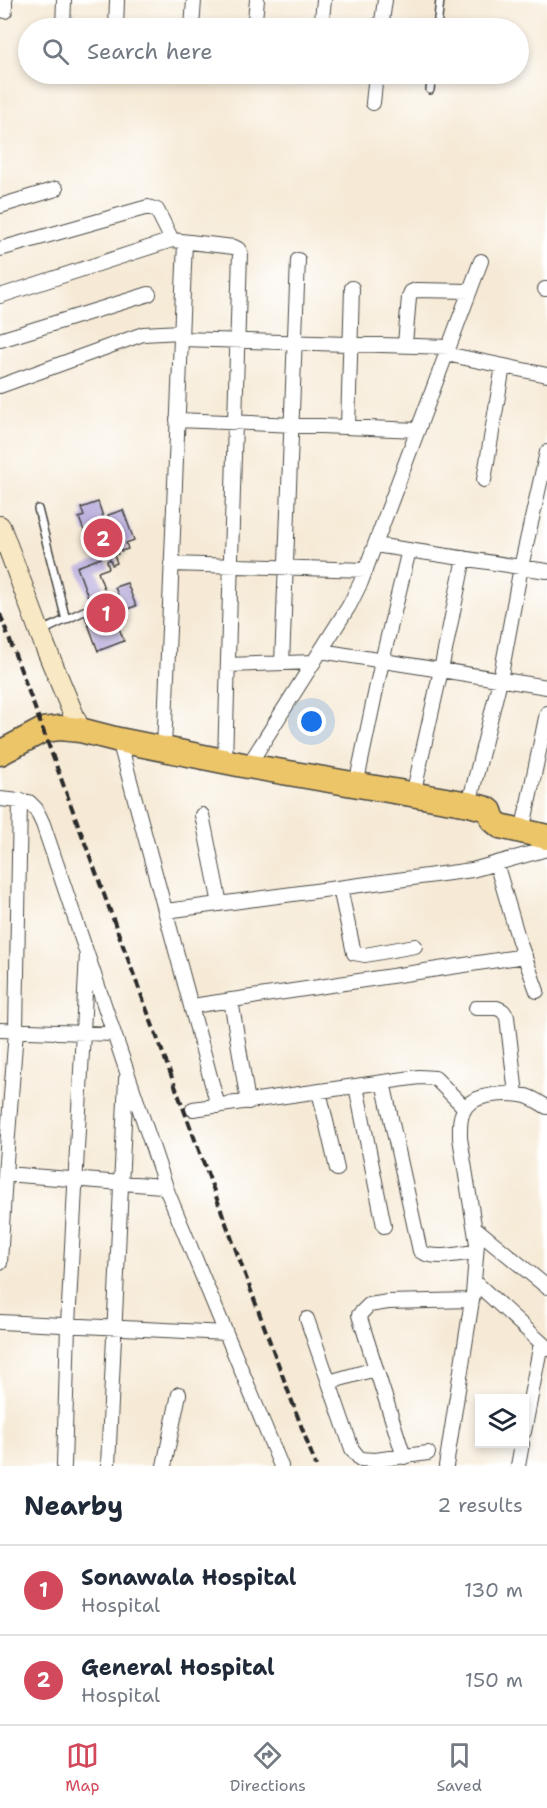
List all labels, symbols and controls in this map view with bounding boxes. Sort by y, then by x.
search box [18,18,529,84]
icon: search [39,35,72,68]
text: Search here [87,37,213,66]
pin: 2 [84,516,122,560]
pin: 1 [86,590,126,636]
your location [297,707,326,736]
map controls [475,1394,529,1448]
button: layers [475,1394,529,1448]
text: Nearby [24,1488,123,1523]
text: 2 results [437,1492,523,1518]
text: Sonawala Hospital [81,1563,296,1592]
text: 1 [39,1577,48,1603]
text: 130 m [464,1577,523,1603]
text: Hospital [81,1592,160,1618]
text: General Hospital [81,1653,275,1682]
text: 2 [37,1667,51,1693]
text: 150 m [465,1667,523,1693]
text: Hospital [81,1682,160,1708]
tab: Map [65,1739,99,1796]
tab: Directions [230,1739,306,1796]
tab: Saved [436,1739,482,1796]

